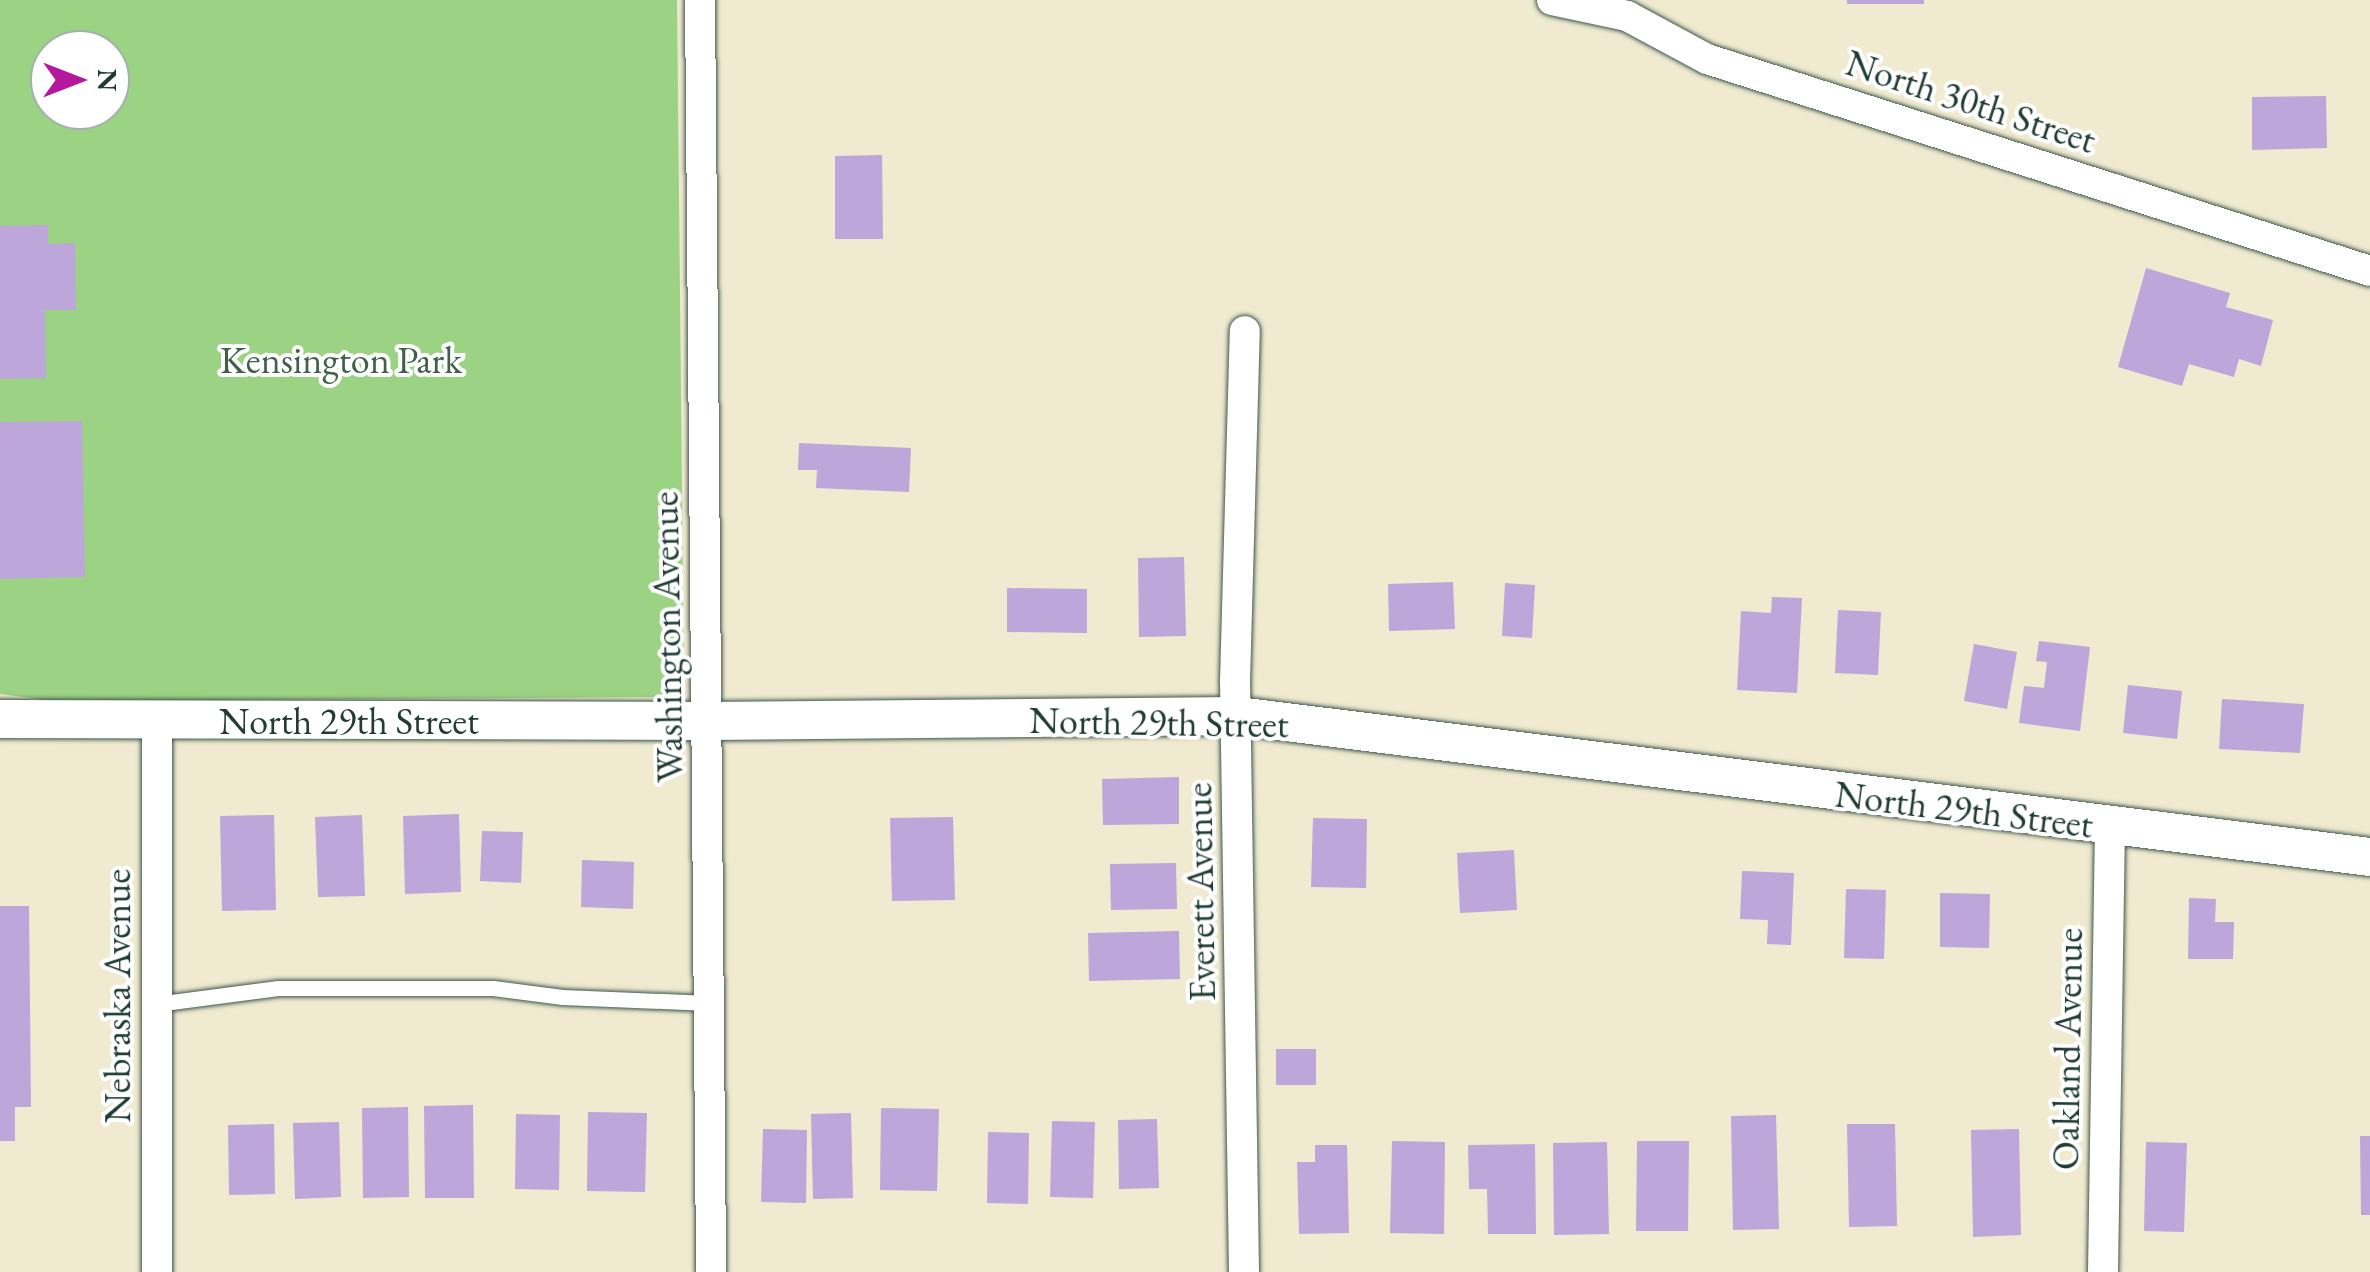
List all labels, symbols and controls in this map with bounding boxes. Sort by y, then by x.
north arrow [30,30,130,130]
street label: North 30th Street [1840,39,2102,163]
text: N [90,69,126,91]
park label: Kensington Park [220,337,462,383]
street label: Washington Avenue [642,491,692,783]
street label: North 29th Street [1029,697,1289,747]
street label: North 29th Street [219,698,479,744]
street label: North 29th Street [1832,771,2096,847]
street label: Everett Avenue [1175,782,1225,1002]
street label: Nebraska Avenue [94,869,140,1123]
street label: Oakland Avenue [2042,928,2092,1170]

